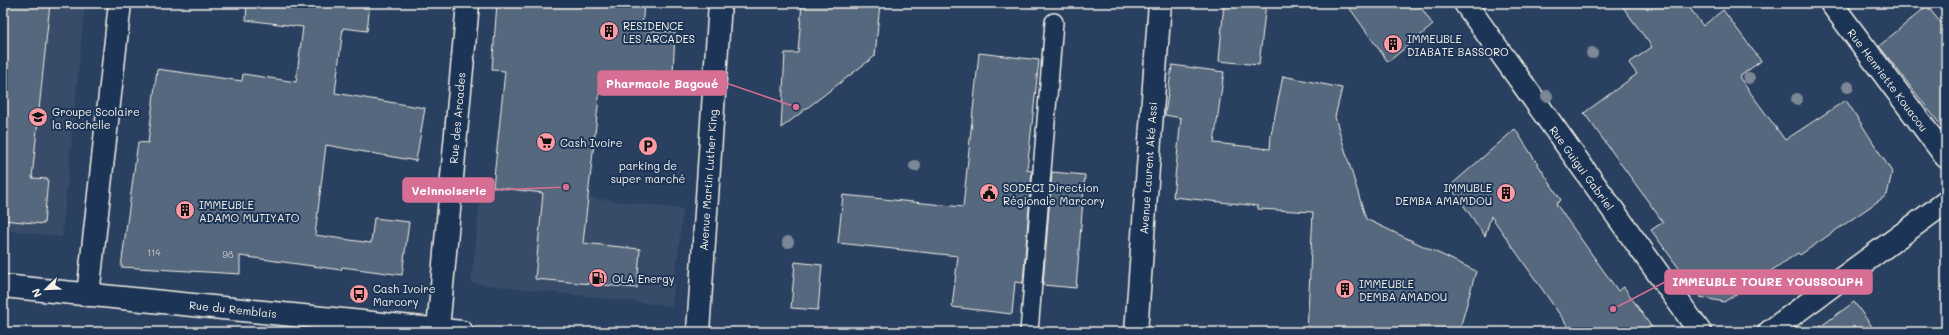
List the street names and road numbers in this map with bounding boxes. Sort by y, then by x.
street label: Rue Henriette Kouacou [1844,26,1932,134]
street label: Rue des Arcades [446,72,468,164]
street label: Avenue Laurent Aké Assi [1136,101,1160,235]
street label: Avenue Martin Luther King [696,109,720,251]
street label: Rue Guigui Gabriel [1546,123,1618,213]
street label: Rue du Remblais [189,297,277,321]

